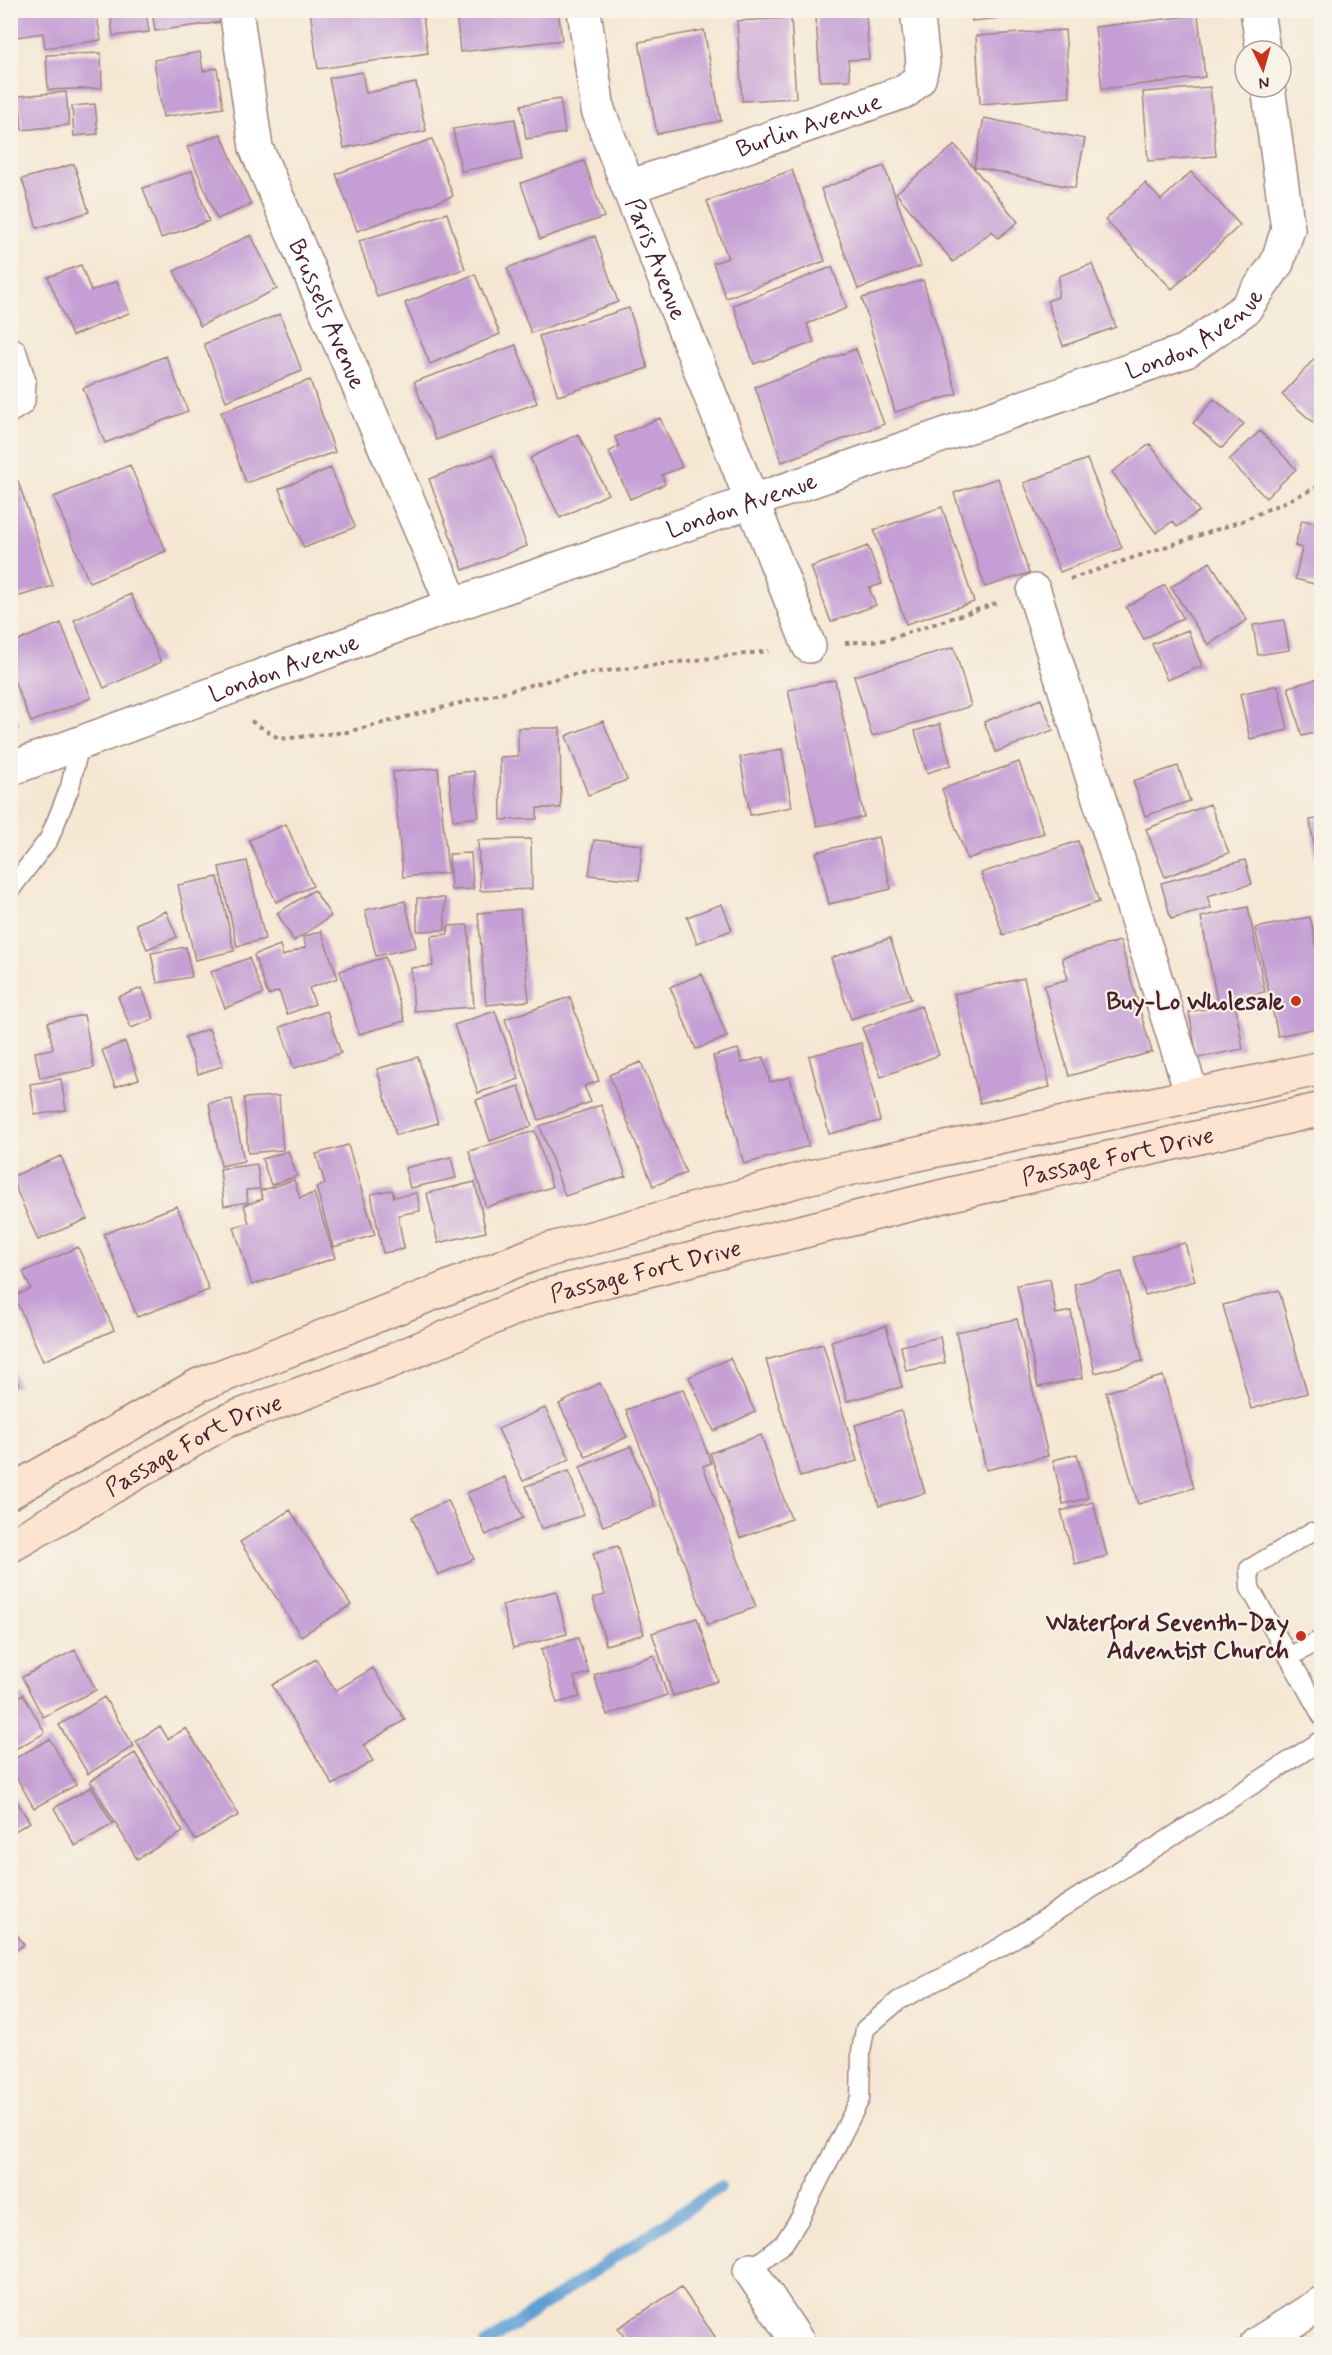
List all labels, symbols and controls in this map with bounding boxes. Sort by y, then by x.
north arrow [1233,39,1293,99]
text: N [1258,72,1270,93]
street label: Burlin Avenue [732,87,886,166]
street label: Paris Avenue [617,194,693,325]
street label: Brussels Avenue [280,235,372,394]
street label: London Avenue [1122,283,1272,388]
street label: London Avenue [663,466,822,547]
street label: London Avenue [205,627,364,711]
place label: Buy-Lo Wholesale [1106,987,1285,1018]
marker: Buy-Lo Wholesale [1289,994,1303,1008]
street label: Passage Fort Drive [1019,1120,1217,1194]
street label: Passage Fort Drive [547,1233,745,1311]
street label: Passage Fort Drive [100,1388,287,1505]
place label: Waterford Seventh-Day Adventist Church [1045,1608,1289,1667]
marker: Waterford Seventh-Day Adventist Church [1294,1629,1308,1643]

